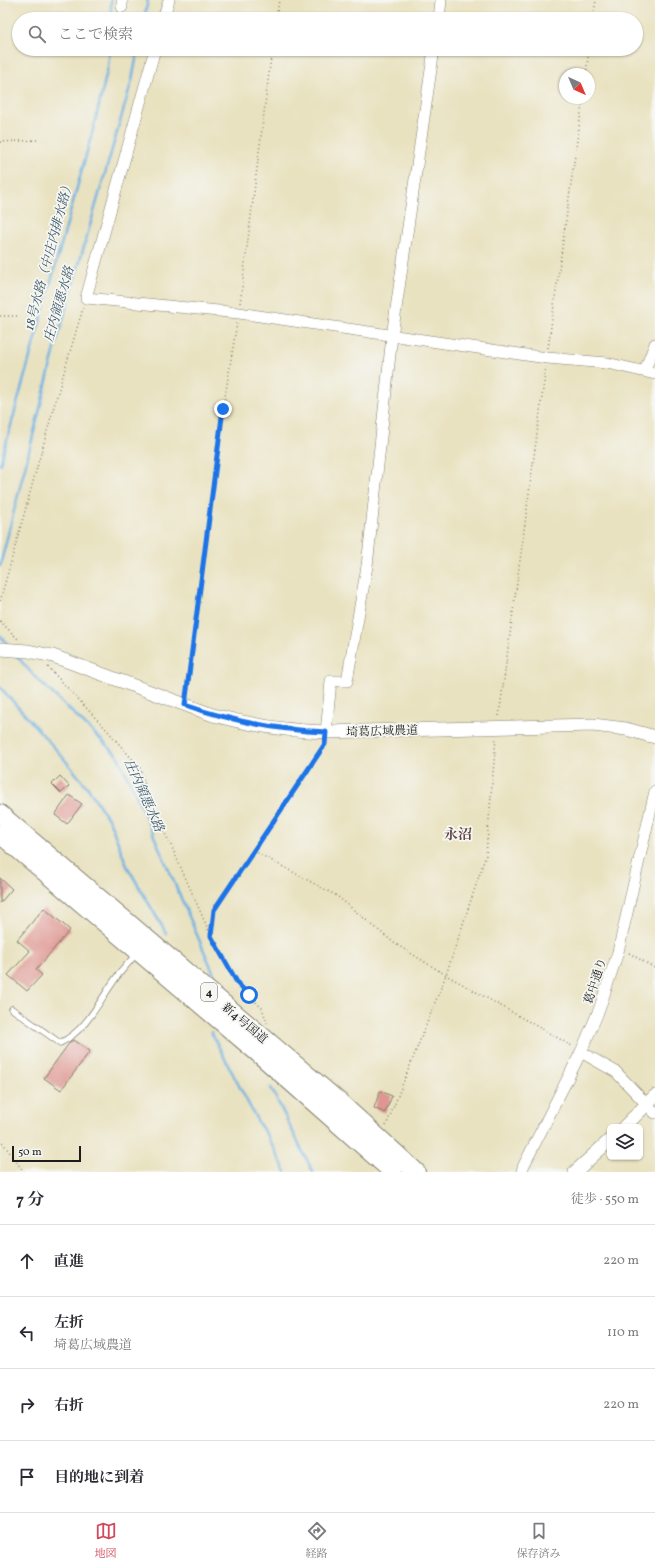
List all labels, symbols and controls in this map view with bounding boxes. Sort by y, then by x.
search box [12,12,643,56]
icon: search [26,23,48,45]
text: ここで検索 [58,25,133,46]
north arrow [559,68,595,104]
water label: 18号水路（中庄内排水路） [21,179,79,332]
water label: 庄内領悪水路 [41,264,80,345]
route end [214,400,232,418]
street label: 埼葛広域農道 [346,723,418,741]
water label: 庄内領悪水路 [119,757,168,836]
district label: 永沼 [444,826,472,845]
street label: 葛中通り [581,956,611,1007]
road number: 4 [201,983,217,1001]
route start [240,986,258,1004]
street label: 新4号国道 [218,1000,271,1048]
map controls [607,1124,643,1160]
button: layers [607,1124,643,1160]
scale bar [12,1144,81,1163]
text: 50 m [18,1145,42,1160]
text: 7 分 [16,1189,45,1212]
text: 徒歩 · 550 m [571,1191,639,1209]
icon: ahead [16,1250,38,1272]
text: 直進 [54,1252,84,1273]
text: 220 m [603,1252,639,1270]
text: 左折 [54,1313,84,1334]
icon: left [16,1322,38,1344]
text: 110 m [607,1324,639,1342]
text: 埼葛広域農道 [54,1337,132,1355]
icon: right [16,1394,38,1416]
text: 右折 [54,1396,84,1417]
text: 220 m [603,1396,639,1414]
icon: arrive [16,1466,38,1488]
text: 目的地に到着 [54,1468,144,1489]
tab: 地図 [95,1520,117,1562]
tab: 経路 [306,1520,328,1562]
tab: 保存済み [517,1520,561,1562]

